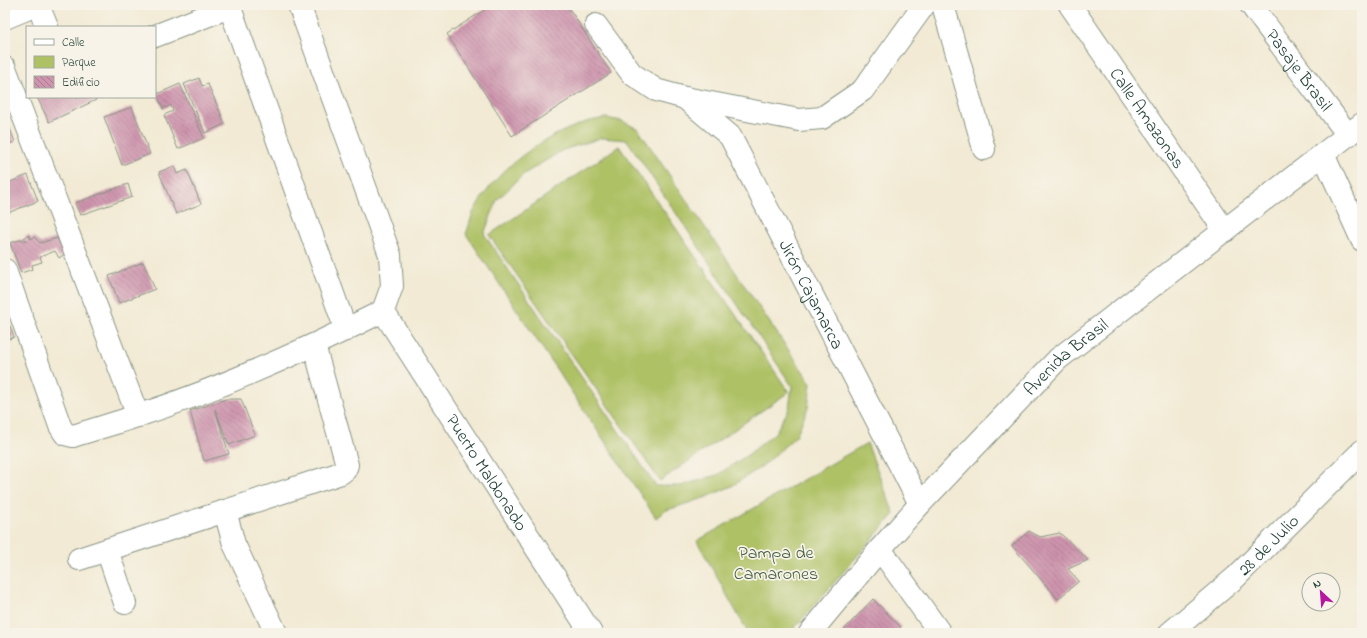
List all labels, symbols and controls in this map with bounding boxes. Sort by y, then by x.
street label: Pasaje Brasil [1258,24,1337,118]
legend [26,26,156,98]
text: Calle [62,34,85,52]
text: Parque [62,54,96,72]
street label: Calle Amazonas [1102,63,1190,175]
text: Edificio [62,74,100,92]
street label: Jirón Cajamarca [771,236,849,355]
street label: Avenida Brasil [1018,313,1115,402]
street label: Puerto Maldonado [438,410,533,537]
street label: 28 de Julio [1233,510,1306,583]
park label: Pampa de Camarones [734,541,818,588]
north arrow [1301,572,1341,612]
text: N [1310,575,1324,593]

